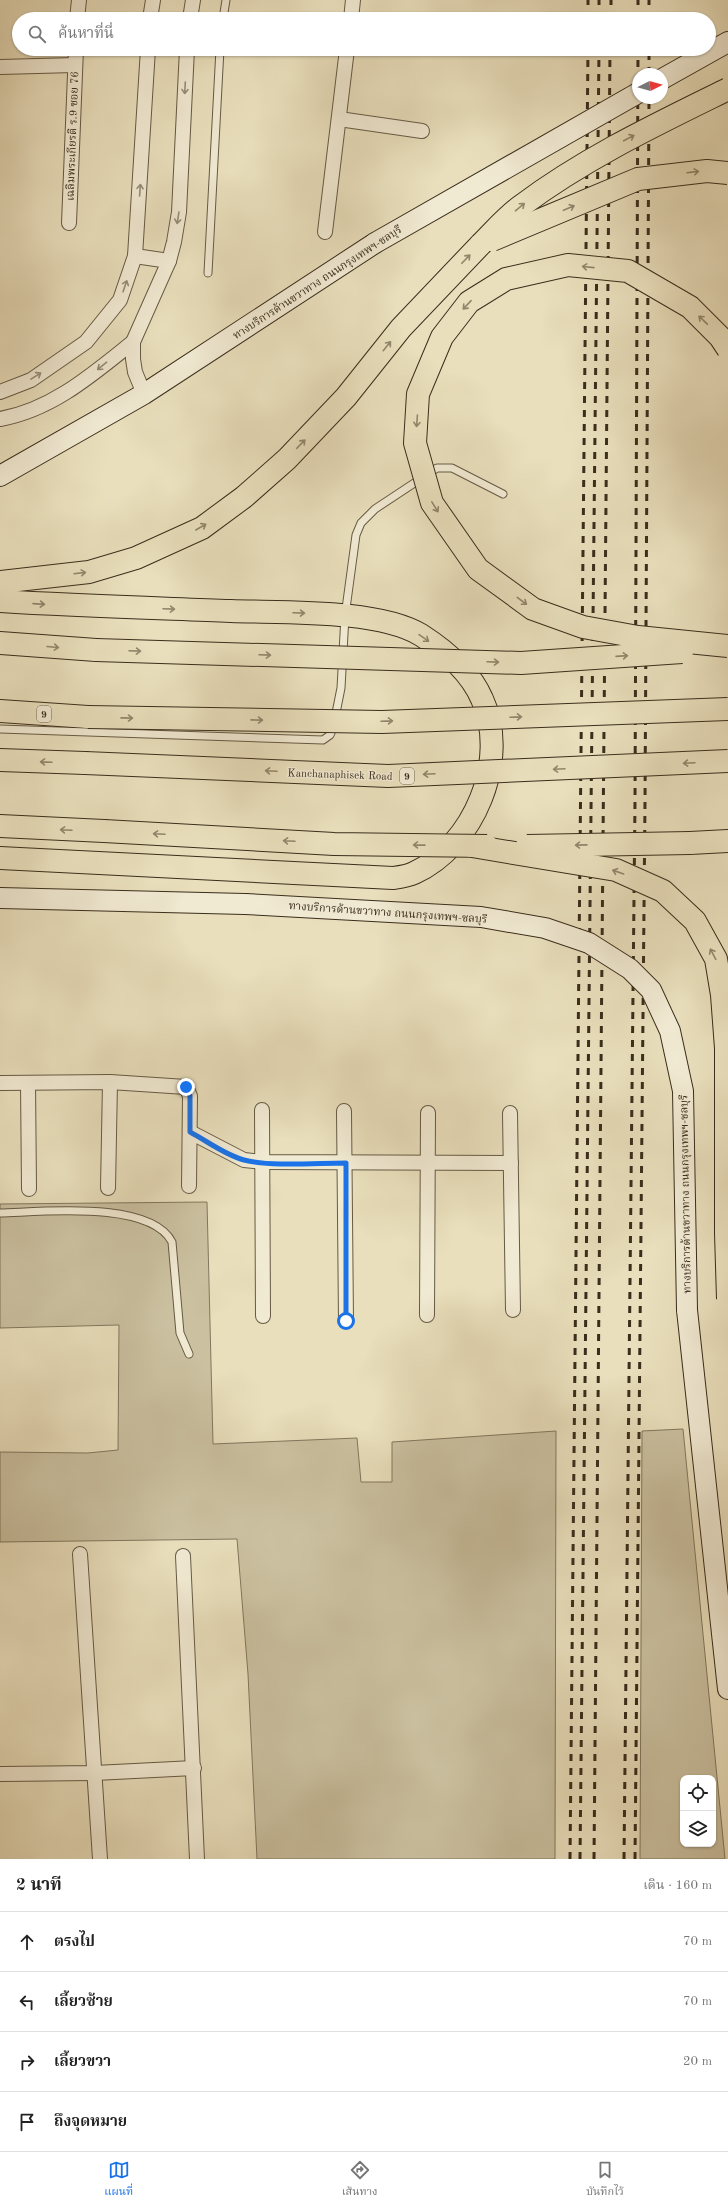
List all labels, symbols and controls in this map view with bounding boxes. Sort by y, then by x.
search box [12,12,716,56]
icon: search [26,23,48,45]
text: ค้นหาที่นี่ [58,27,114,42]
north arrow [632,68,668,104]
street label: เฉลิมพระเกียรติ ร.9 ซอย 76 [64,71,81,201]
one-way arrow [181,81,189,94]
one-way arrow [623,134,635,141]
one-way arrow [686,169,699,176]
one-way arrow [136,184,143,197]
one-way arrow [514,203,525,212]
one-way arrow [563,203,575,211]
one-way arrow [174,211,182,224]
street label: ทางบริการด้านขวาทาง ถนนกรุงเทพฯ-ชลบุรี [230,223,405,343]
one-way arrow [461,254,471,264]
one-way arrow [582,263,595,271]
one-way arrow [121,280,129,292]
one-way arrow [463,300,472,310]
one-way arrow [698,315,708,325]
one-way arrow [382,341,391,352]
one-way arrow [97,362,108,371]
one-way arrow [30,372,41,381]
one-way arrow [413,414,420,427]
one-way arrow [296,439,306,449]
one-way arrow [430,501,439,512]
one-way arrow [195,522,207,530]
one-way arrow [74,569,87,577]
one-way arrow [516,597,527,605]
one-way arrow [32,600,45,607]
one-way arrow [162,605,175,613]
one-way arrow [292,609,305,617]
one-way arrow [419,634,430,642]
one-way arrow [46,643,59,650]
one-way arrow [128,648,141,655]
one-way arrow [258,651,271,659]
one-way arrow [615,653,628,660]
one-way arrow [486,658,499,666]
road number: 9 [37,706,51,722]
one-way arrow [509,713,522,720]
one-way arrow [120,714,133,721]
one-way arrow [250,716,263,724]
one-way arrow [380,718,393,725]
one-way arrow [40,758,53,765]
one-way arrow [683,759,696,766]
one-way arrow [553,765,566,772]
one-way arrow [265,767,278,775]
street label: Kanchanaphisek Road [287,768,393,783]
road number: 9 [400,768,414,784]
one-way arrow [423,771,436,778]
one-way arrow [60,826,73,833]
one-way arrow [153,831,166,838]
one-way arrow [283,838,296,845]
one-way arrow [413,841,426,849]
one-way arrow [575,841,588,849]
one-way arrow [612,868,625,875]
street label: ทางบริการด้านขวาทาง ถนนกรุงเทพฯ-ชลบุรี [288,899,488,927]
one-way arrow [708,948,716,960]
route end [177,1078,195,1096]
street label: ทางบริการด้านขวาทาง ถนนกรุงเทพฯ-ชลบุรี [677,1094,695,1294]
route start [337,1312,355,1330]
map controls [680,1775,716,1847]
button: locate [680,1775,716,1811]
button: layers [680,1811,716,1847]
text: 2 นาที [16,1877,62,1894]
text: เดิน · 160 m [643,1879,712,1892]
icon: ahead [16,1931,38,1953]
text: ตรงไป [54,1935,95,1950]
text: 70 m [683,1935,712,1948]
icon: left [16,1991,38,2013]
text: เลี้ยวซ้าย [54,1995,113,2010]
text: 70 m [683,1995,712,2008]
icon: right [16,2051,38,2073]
text: เลี้ยวขวา [54,2055,111,2070]
text: 20 m [683,2055,712,2068]
icon: arrive [16,2111,38,2133]
text: ถึงจุดหมาย [54,2115,127,2130]
tab: แผนที่ [104,2159,133,2201]
tab: เส้นทาง [342,2159,378,2201]
tab: บันทึกไว้ [586,2159,624,2201]

